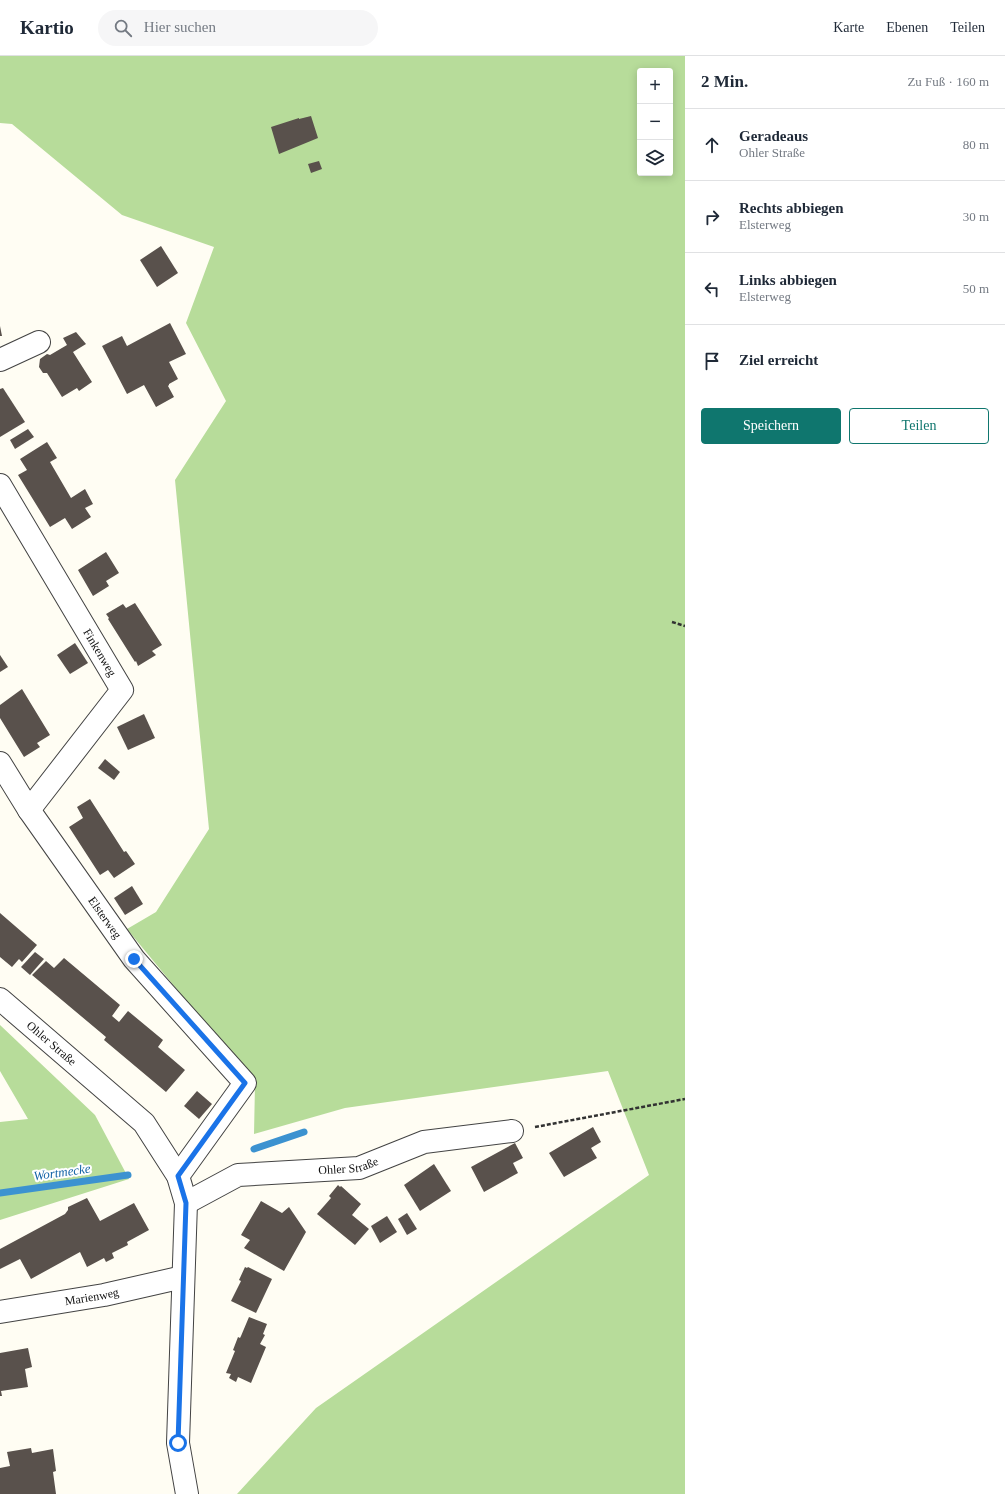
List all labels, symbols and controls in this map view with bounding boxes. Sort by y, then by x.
search box [98,10,378,46]
text: Kartio [20,17,74,38]
icon: search [112,17,134,39]
text: Hier suchen [144,19,216,35]
text: Karte [833,20,864,35]
text: Ebenen [886,20,928,35]
text: Teilen [950,20,985,35]
map controls [637,68,673,176]
button: + [637,68,673,104]
text: 2 Min. [701,72,748,91]
text: Zu Fuß · 160 m [907,74,989,89]
button: − [637,104,673,140]
text: Geradeaus [739,128,808,144]
icon: ahead [701,134,723,156]
text: 80 m [963,137,989,152]
button: layers [637,140,673,176]
text: Ohler Straße [739,145,805,160]
text: Rechts abbiegen [739,200,844,216]
icon: right [701,206,723,228]
text: 30 m [963,209,989,224]
text: Elsterweg [739,217,791,232]
text: Links abbiegen [739,272,837,288]
icon: left [701,278,723,300]
text: 50 m [963,281,989,296]
text: Elsterweg [739,289,791,304]
icon: arrive [701,350,723,372]
text: Ziel erreicht [739,352,818,368]
button: Speichern [701,408,841,444]
button: Teilen [849,408,989,444]
street label: Finkenweg [80,626,119,679]
street label: Elsterweg [85,894,124,941]
route end [125,950,143,968]
street label: Ohler Straße [24,1018,79,1069]
street label: Ohler Straße [318,1154,380,1177]
water label: Wortmecke [33,1161,92,1183]
street label: Marienweg [64,1285,120,1308]
route start [169,1434,187,1452]

